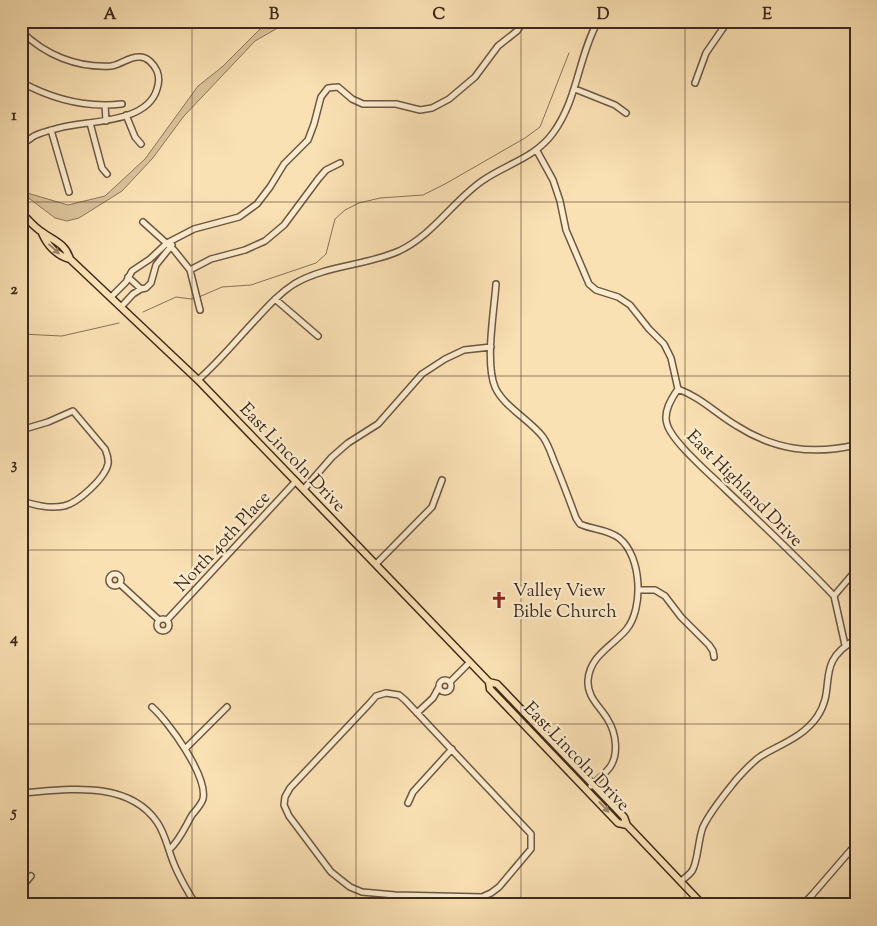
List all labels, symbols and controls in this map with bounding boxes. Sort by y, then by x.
text: A [104,4,117,27]
text: B [269,4,279,27]
text: C [433,4,446,27]
text: D [597,4,610,27]
text: E [762,4,772,27]
text: 1 [11,105,17,128]
one-way arrow [47,243,59,255]
text: 2 [10,279,18,302]
street label: East Lincoln Drive [232,398,351,519]
street label: East Highland Drive [679,425,808,554]
text: 3 [11,454,18,477]
street label: North 40th Place [170,486,277,599]
place label: Valley View Bible Church [513,579,617,626]
church icon: Valley View Bible Church [489,590,509,610]
text: 4 [9,628,18,651]
street label: East Lincoln Drive [516,697,635,818]
one-way arrow [598,801,610,813]
text: 5 [9,802,17,825]

